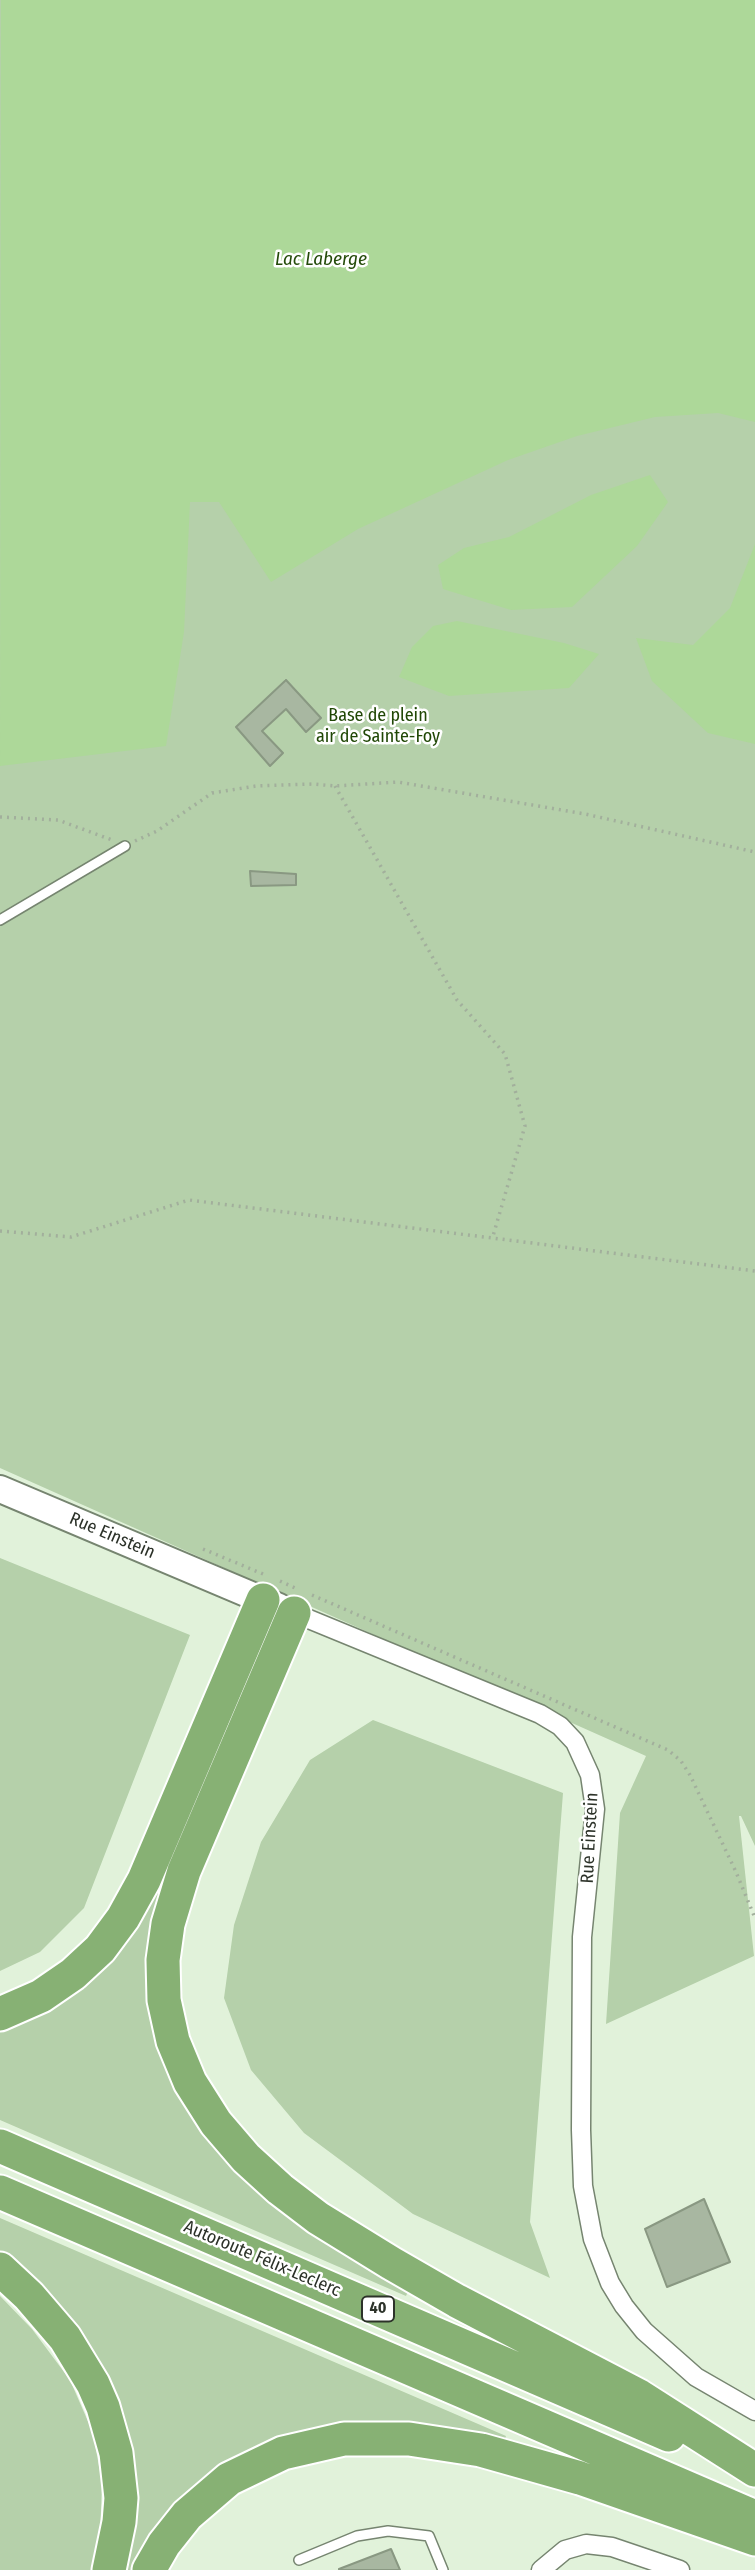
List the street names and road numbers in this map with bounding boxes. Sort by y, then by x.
street label: Rue Einstein [66,1508,158,1564]
street label: Rue Einstein [577,1792,603,1884]
street label: Autoroute Félix-Leclerc [181,2216,343,2302]
road number: 40 [362,2296,394,2322]

